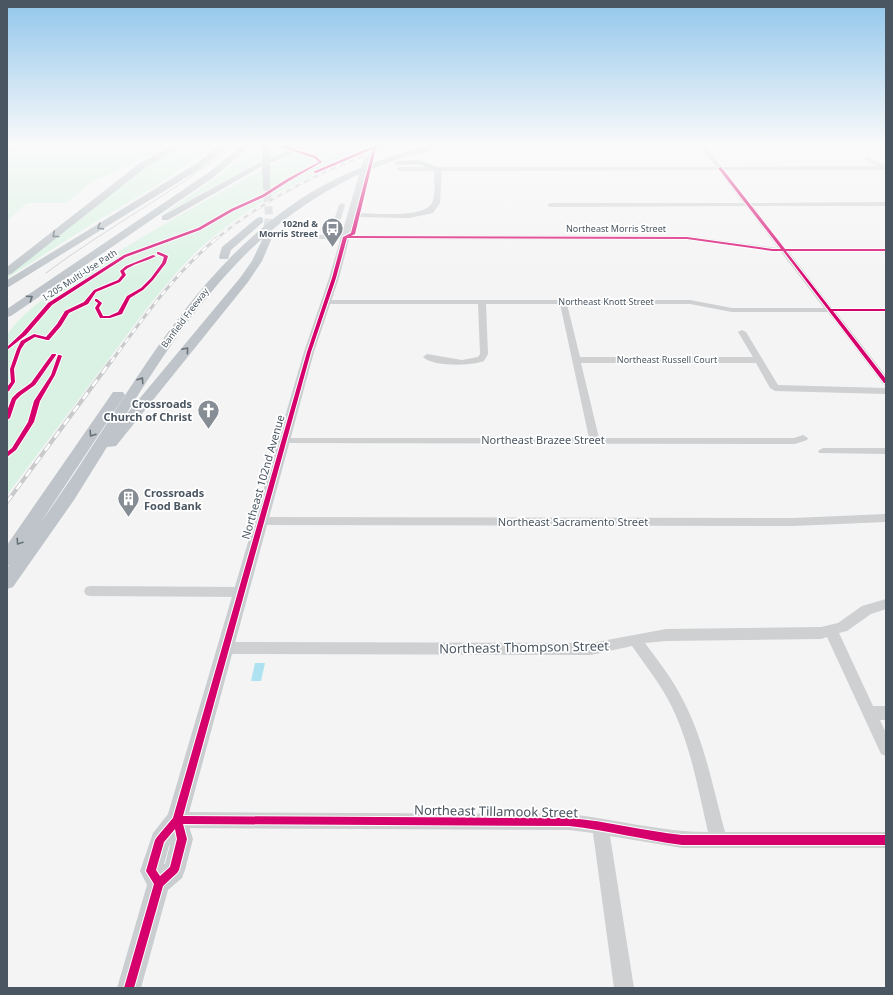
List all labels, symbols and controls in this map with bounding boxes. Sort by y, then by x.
bus stop icon: 102nd & Morris Street [320,216,346,249]
place label: 102nd & Morris Street [259,217,318,240]
one-way arrow [97,222,104,229]
street label: Northeast Morris Street [566,222,667,235]
one-way arrow [52,230,59,237]
street label: I-205 Multi-Use Path [40,246,119,303]
street label: Banfield Freeway [158,285,212,350]
one-way arrow [26,295,33,303]
street label: Northeast Knott Street [558,295,654,308]
one-way arrow [182,347,189,355]
street label: Northeast Russell Court [617,353,718,366]
one-way arrow [136,377,144,384]
place label: Crossroads Church of Christ [104,396,192,424]
church icon: Crossroads Church of Christ [195,397,221,430]
street label: Northeast 102nd Avenue [238,413,287,541]
one-way arrow [89,430,97,437]
street label: Northeast Brazee Street [481,432,605,447]
place label: Crossroads Food Bank [144,485,205,513]
building icon: Crossroads Food Bank [116,486,142,519]
street label: Northeast Sacramento Street [498,514,648,529]
one-way arrow [16,538,24,545]
street label: Northeast Thompson Street [439,637,609,657]
street label: Northeast Tillamook Street [414,801,578,821]

